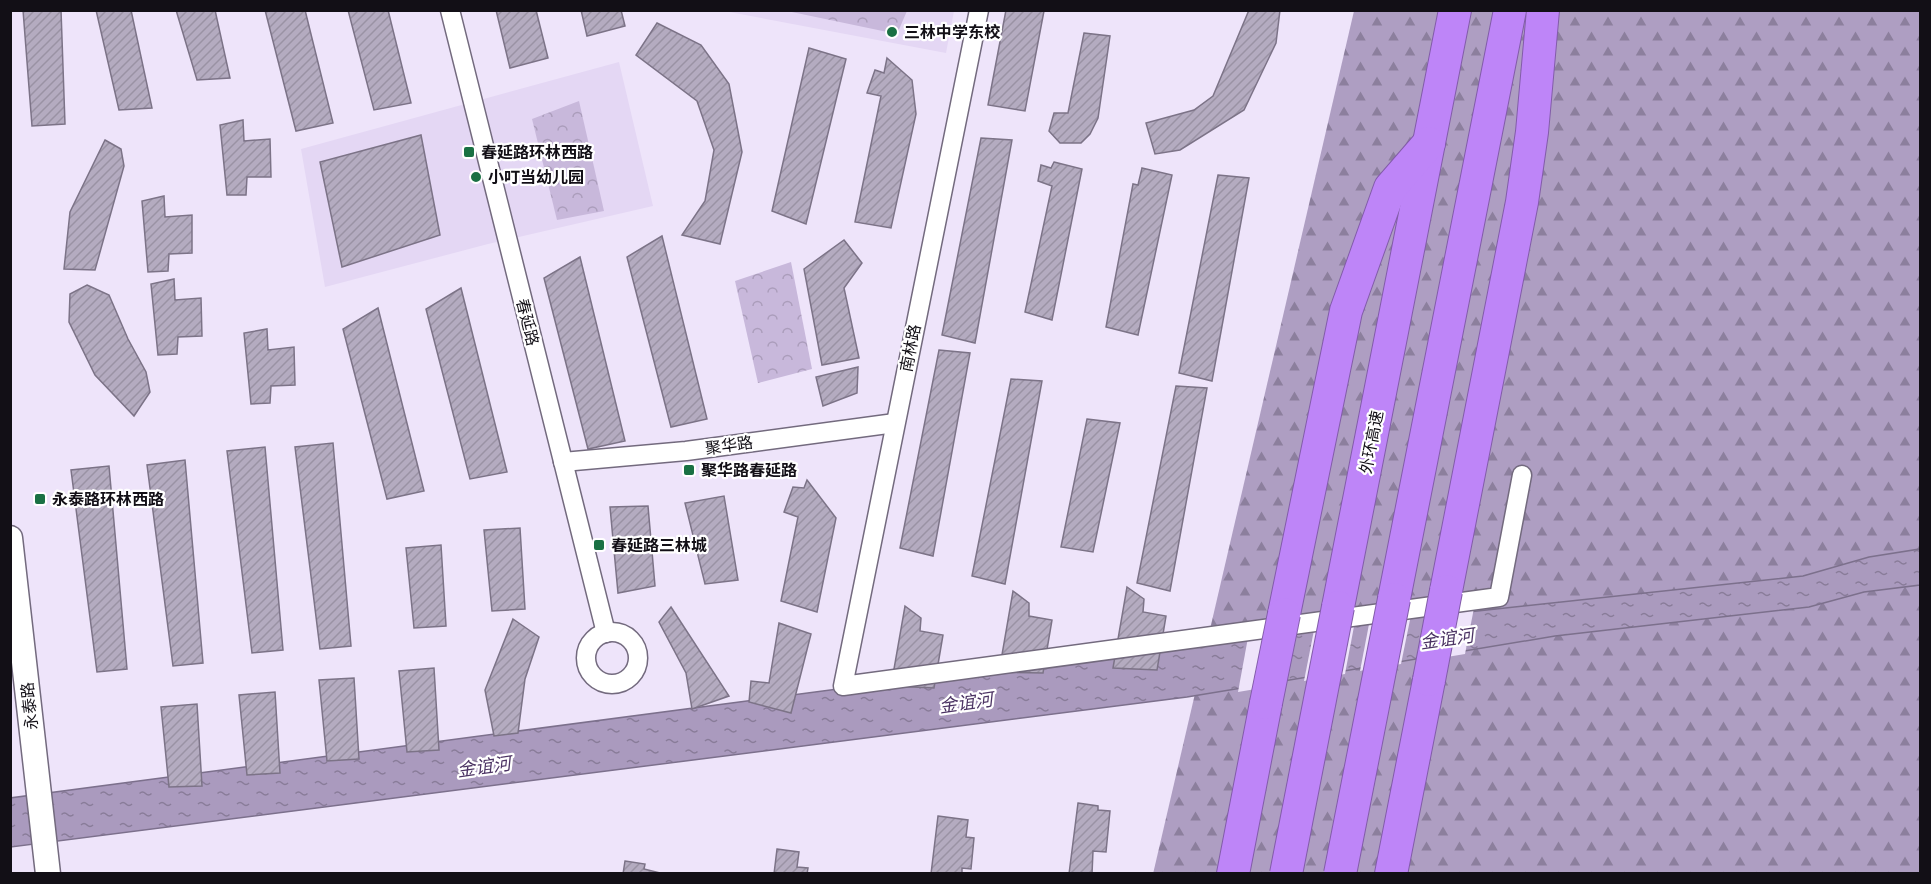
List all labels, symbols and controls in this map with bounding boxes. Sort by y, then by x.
place label: 三林中学东校 [904,23,1001,41]
marker: 三林中学东校 [885,25,899,39]
place label: 春延路环林西路 [481,144,593,161]
marker: 春延路环林西路 [462,145,476,159]
place label: 小叮当幼儿园 [488,168,584,186]
marker: 小叮当幼儿园 [469,170,483,184]
street label: 春延路 [513,297,542,347]
street label: 南林路 [898,323,923,373]
street label: 外环高速 [1357,409,1386,475]
street label: 聚华路 [704,434,754,457]
place label: 聚华路春延路 [701,461,797,479]
marker: 聚华路春延路 [682,463,696,477]
place label: 永泰路环林西路 [52,491,164,508]
marker: 永泰路环林西路 [33,492,47,506]
place label: 春延路三林城 [611,536,707,554]
marker: 春延路三林城 [592,538,606,552]
water label: 金谊河 [1419,625,1478,653]
street label: 永泰路 [19,681,40,731]
water label: 金谊河 [938,689,997,717]
water label: 金谊河 [456,753,515,781]

